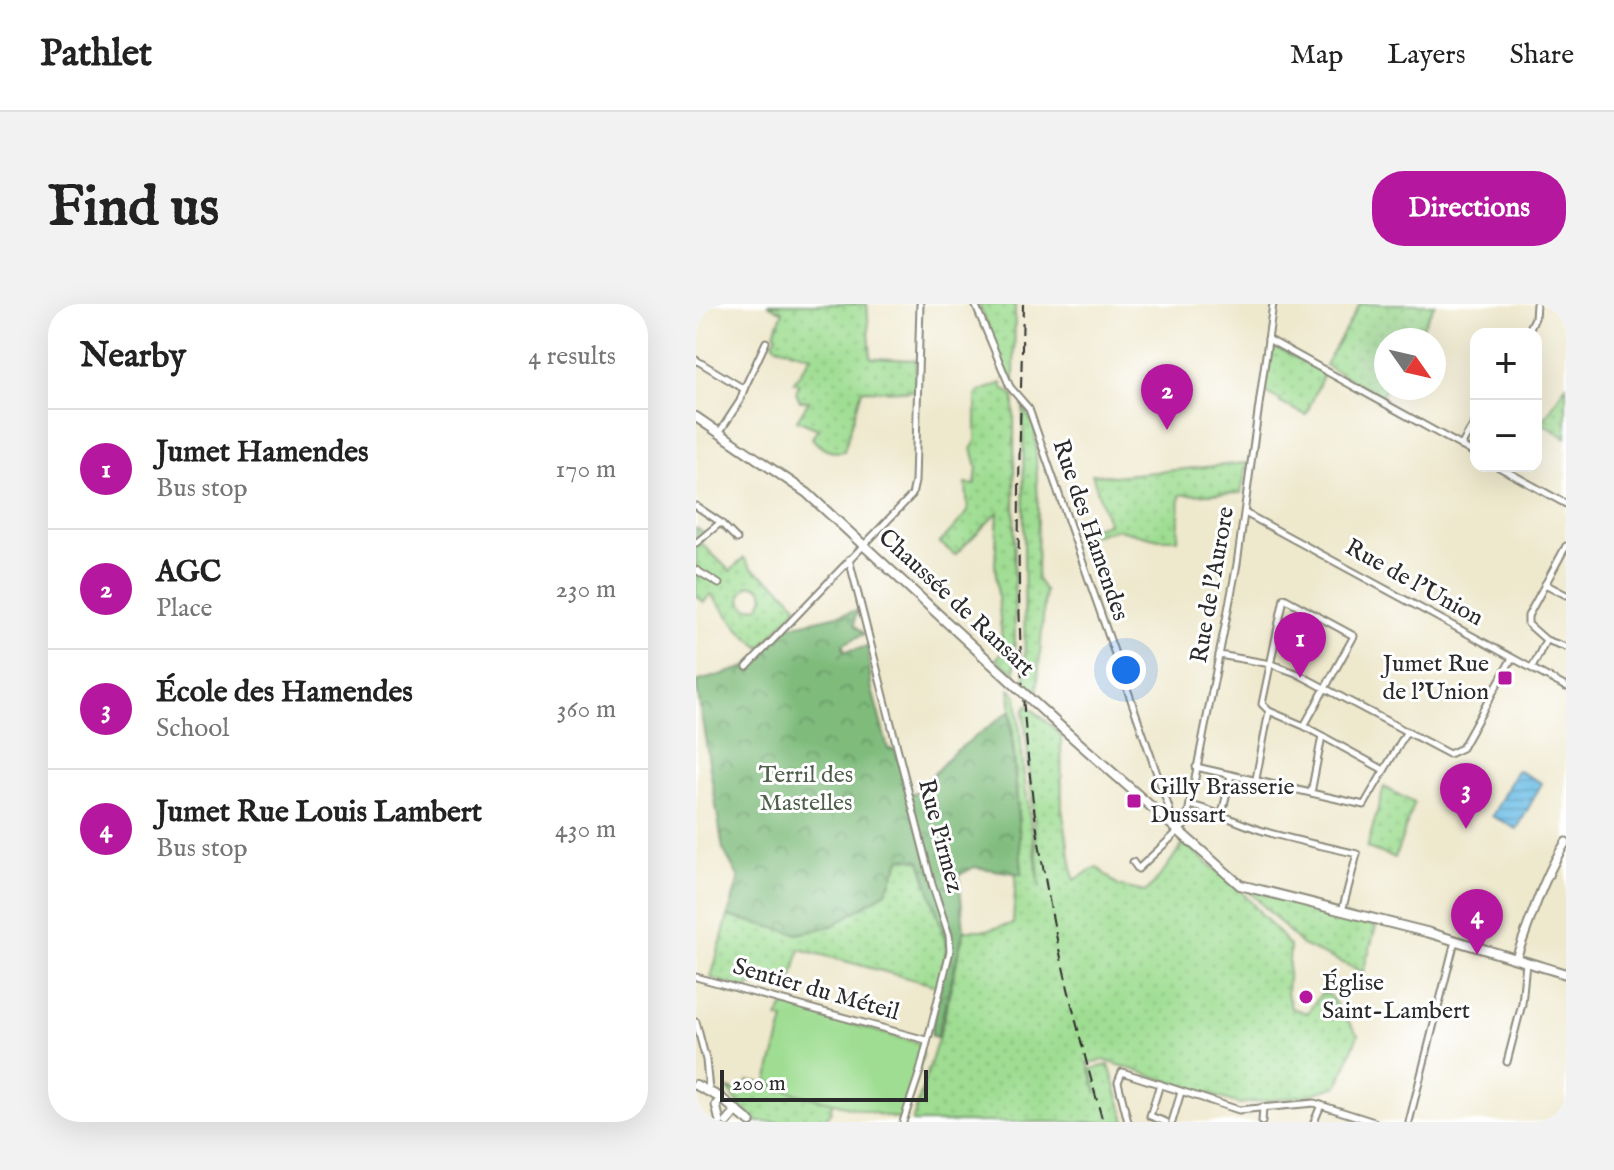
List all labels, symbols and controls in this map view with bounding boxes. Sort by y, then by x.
text: Pathlet [40,31,152,79]
text: Map [1290,38,1343,73]
text: Layers [1387,38,1466,73]
text: Share [1510,38,1574,73]
button: Directions [1372,171,1566,246]
text: Find us [48,173,219,244]
north arrow [1374,328,1446,400]
map controls [1470,328,1542,472]
button: + [1470,328,1542,400]
text: Nearby [80,335,186,378]
text: 4 results [528,340,616,373]
pin: 2 [1141,364,1193,430]
button: − [1470,400,1542,472]
text: Jumet Hamendes [156,434,369,472]
street label: Rue des Hamendes [1044,435,1136,625]
text: 1 [101,453,111,486]
text: 170 m [556,453,616,486]
text: Bus stop [156,472,248,505]
street label: Rue de l'Aurore [1184,504,1242,666]
street label: Chaussée de Ransart [871,522,1041,684]
street label: Rue de l'Union [1339,532,1489,634]
text: AGC [156,554,221,592]
text: 2 [100,573,112,606]
text: 230 m [556,573,616,606]
text: Place [156,592,212,625]
pin: 1 [1274,612,1326,678]
place label: Jumet Rue de l'Union [1380,649,1489,708]
your location [1106,650,1146,690]
marker: Jumet Rue de l'Union [1496,669,1514,687]
text: École des Hamendes [156,674,413,712]
text: 3 [101,693,111,726]
text: 360 m [557,693,616,726]
text: School [156,712,229,745]
park label: Terril des Mastelles [759,760,853,819]
pin: 3 [1440,763,1492,829]
place label: Gilly Brasserie Dussart [1150,772,1295,831]
street label: Rue Pirmez [910,776,970,896]
marker: Gilly Brasserie Dussart [1125,792,1143,810]
text: Jumet Rue Louis Lambert [156,794,482,832]
text: 4 [100,813,112,846]
text: 430 m [555,813,616,846]
text: Bus stop [156,832,248,865]
pin: 4 [1451,889,1503,955]
street label: Sentier du Méteil [729,951,903,1029]
place label: Église Saint-Lambert [1322,968,1470,1027]
marker: Église Saint-Lambert [1297,988,1315,1006]
scale bar [720,1066,928,1102]
text: 200 m [732,1070,786,1098]

